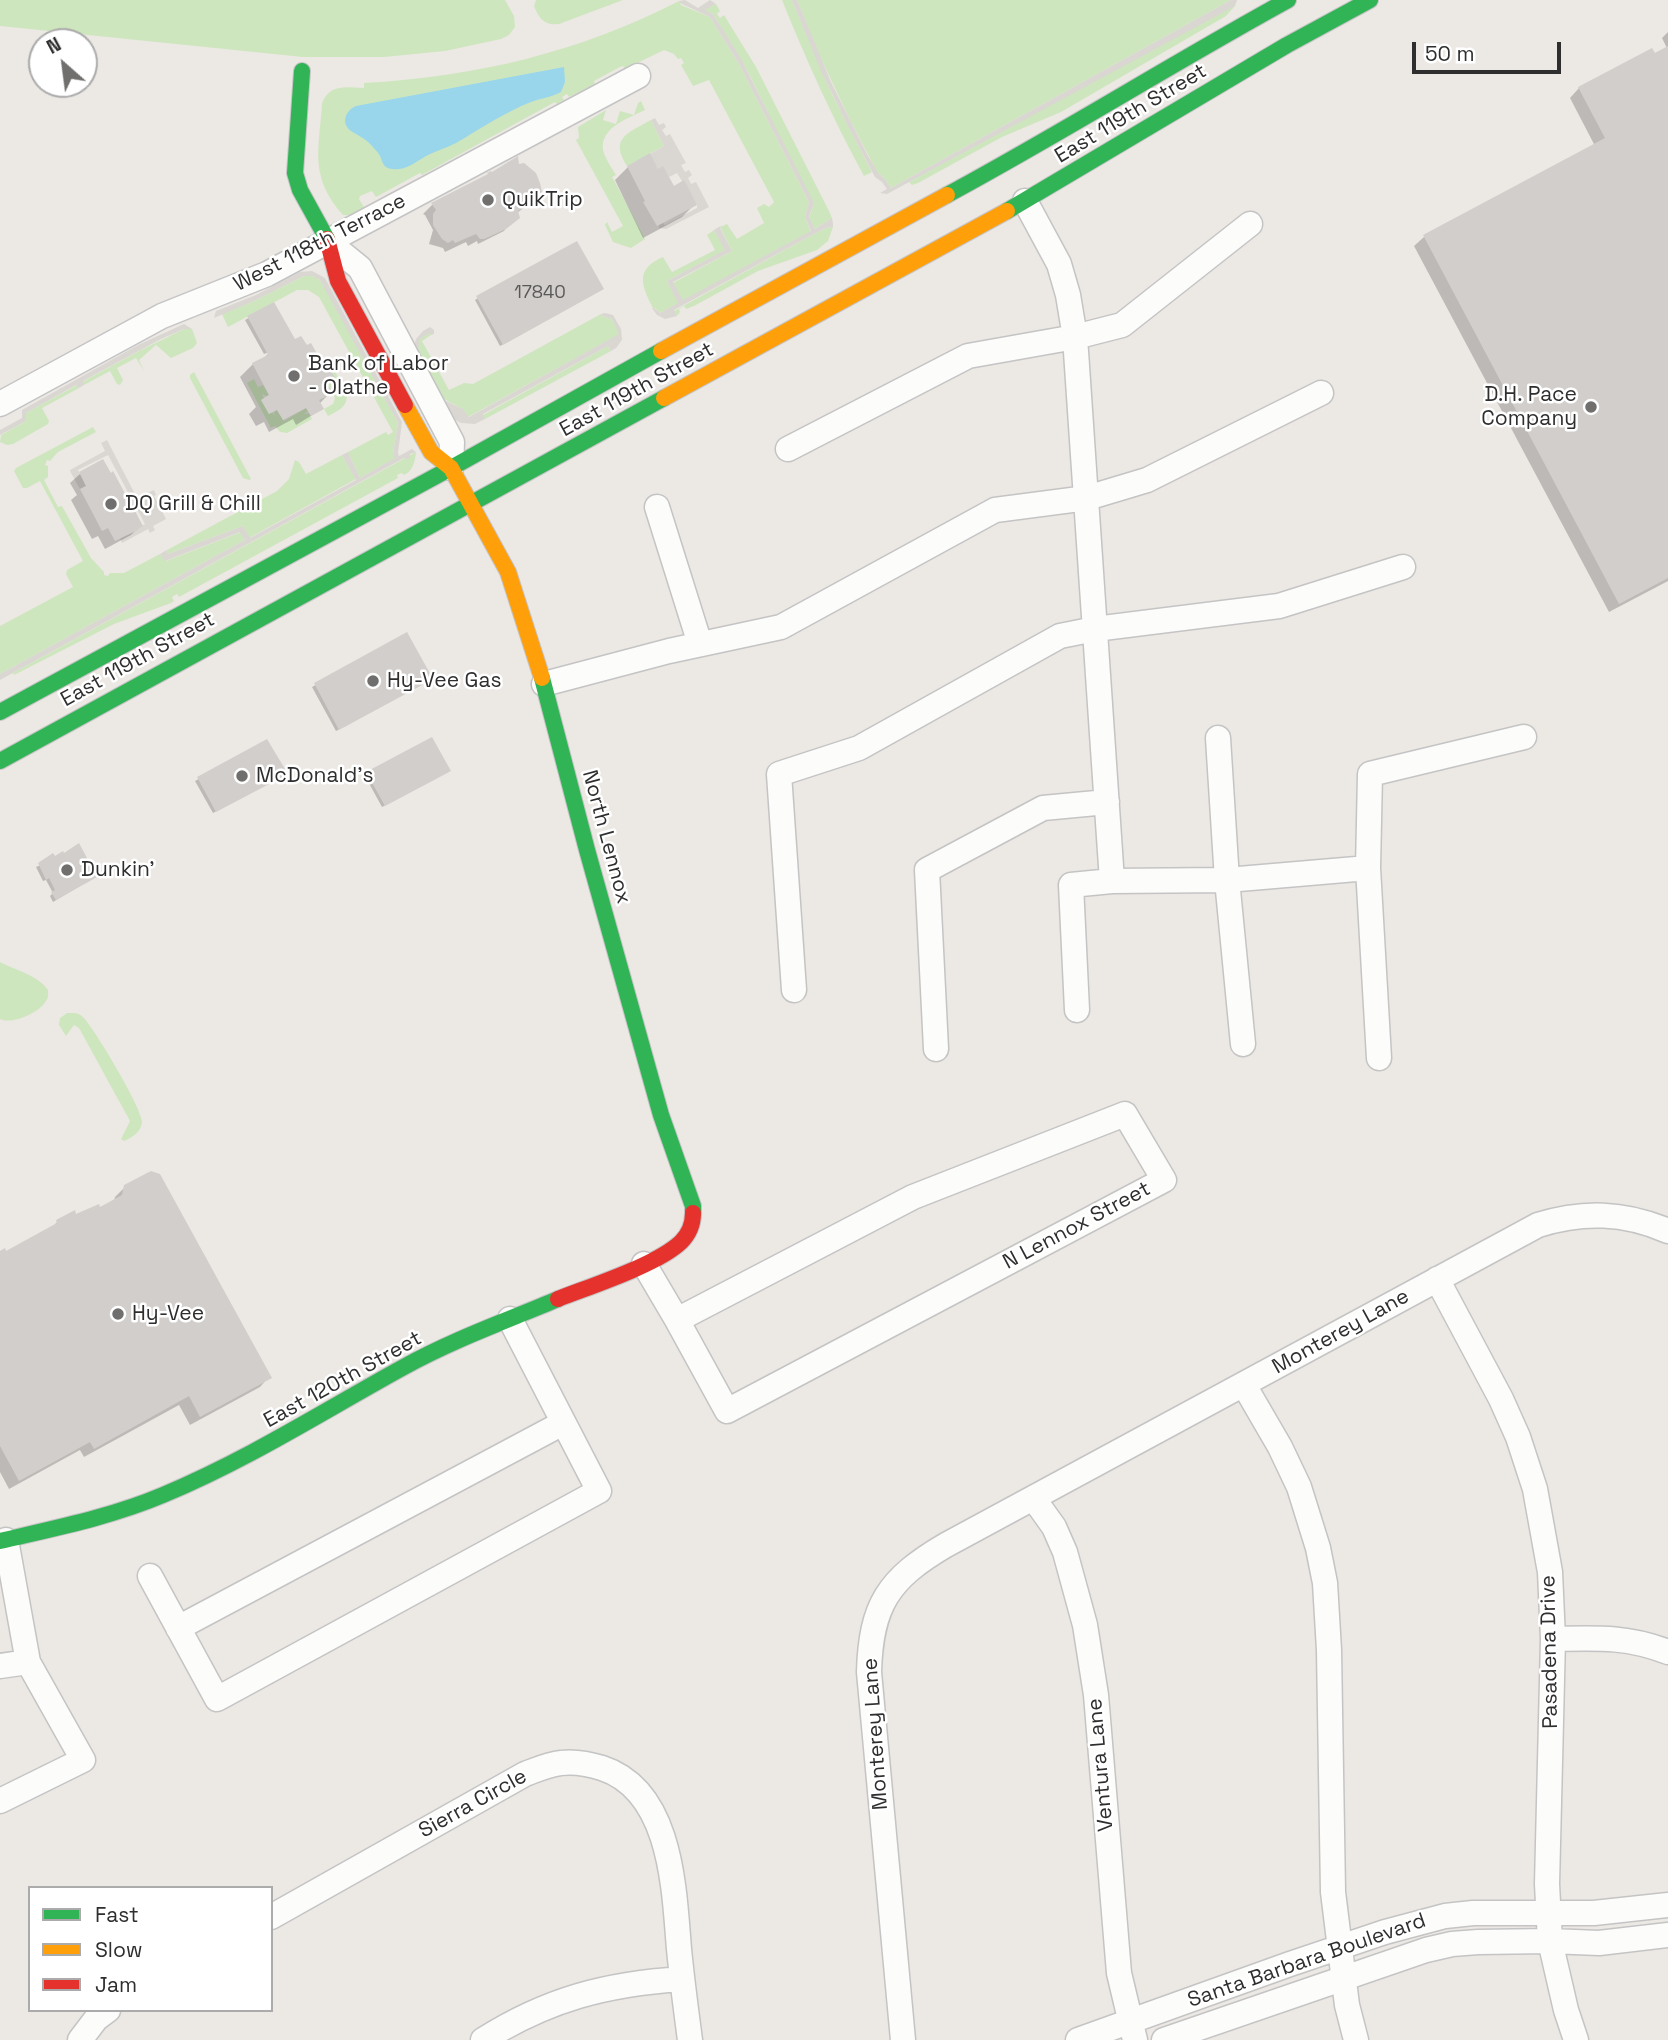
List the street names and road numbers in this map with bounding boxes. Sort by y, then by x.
street label: East 119th Street [1051,59,1211,169]
street label: West 118th Terrace [230,189,410,297]
street label: East 119th Street [556,337,718,443]
street label: East 119th Street [57,607,219,713]
street label: North Lennox [576,768,636,906]
street label: N Lennox Street [999,1177,1155,1275]
street label: Monterey Lane [1268,1284,1414,1380]
street label: East 120th Street [260,1326,426,1434]
street label: Pasadena Drive [1536,1575,1564,1729]
street label: Monterey Lane [858,1657,894,1811]
street label: Ventura Lane [1083,1697,1119,1833]
street label: Sierra Circle [415,1764,531,1844]
street label: Santa Barbara Boulevard [1185,1908,1429,2014]

